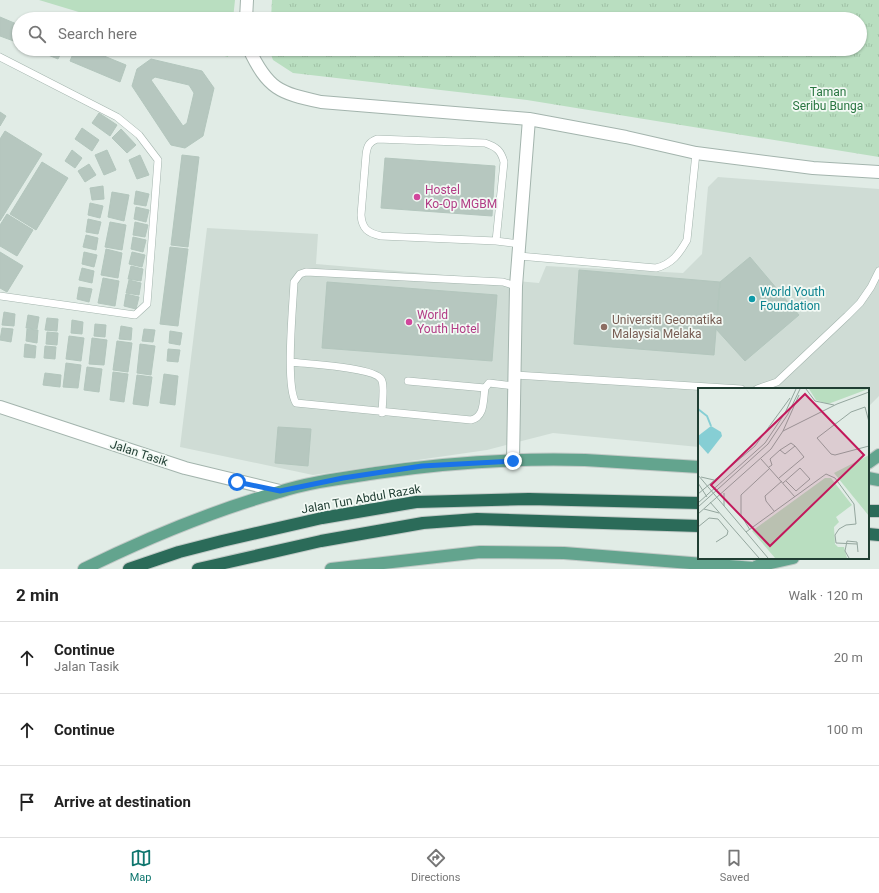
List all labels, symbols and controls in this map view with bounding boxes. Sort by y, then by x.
search box [12,12,867,56]
icon: search [26,23,48,45]
text: Search here [58,25,137,43]
park label: Taman Seribu Bunga [793,85,863,113]
place label: Hostel Ko-Op MGBM [425,183,497,211]
marker: Hostel Ko-Op MGBM [412,192,422,202]
place label: World Youth Foundation [760,285,825,313]
marker: World Youth Foundation [747,294,757,304]
place label: World Youth Hotel [417,308,479,336]
place label: Universiti Geomatika Malaysia Melaka [612,313,722,341]
marker: World Youth Hotel [404,317,414,327]
marker: Universiti Geomatika Malaysia Melaka [599,322,609,332]
inset map [698,388,869,559]
street label: Jalan Tasik [108,437,171,469]
route end [504,452,522,470]
route start [228,473,246,491]
street label: Jalan Tun Abdul Razak [300,481,423,516]
text: 2 min [16,585,59,605]
text: Walk · 120 m [788,588,863,603]
text: Continue [54,641,115,659]
icon: ahead [16,647,38,669]
text: 20 m [834,650,863,665]
text: Jalan Tasik [54,659,119,674]
icon: ahead [16,719,38,741]
text: Continue [54,721,115,739]
text: 100 m [826,722,863,737]
icon: arrive [16,791,38,813]
text: Arrive at destination [54,793,191,811]
tab: Map [130,847,152,884]
tab: Directions [411,847,460,884]
tab: Saved [720,847,749,884]

